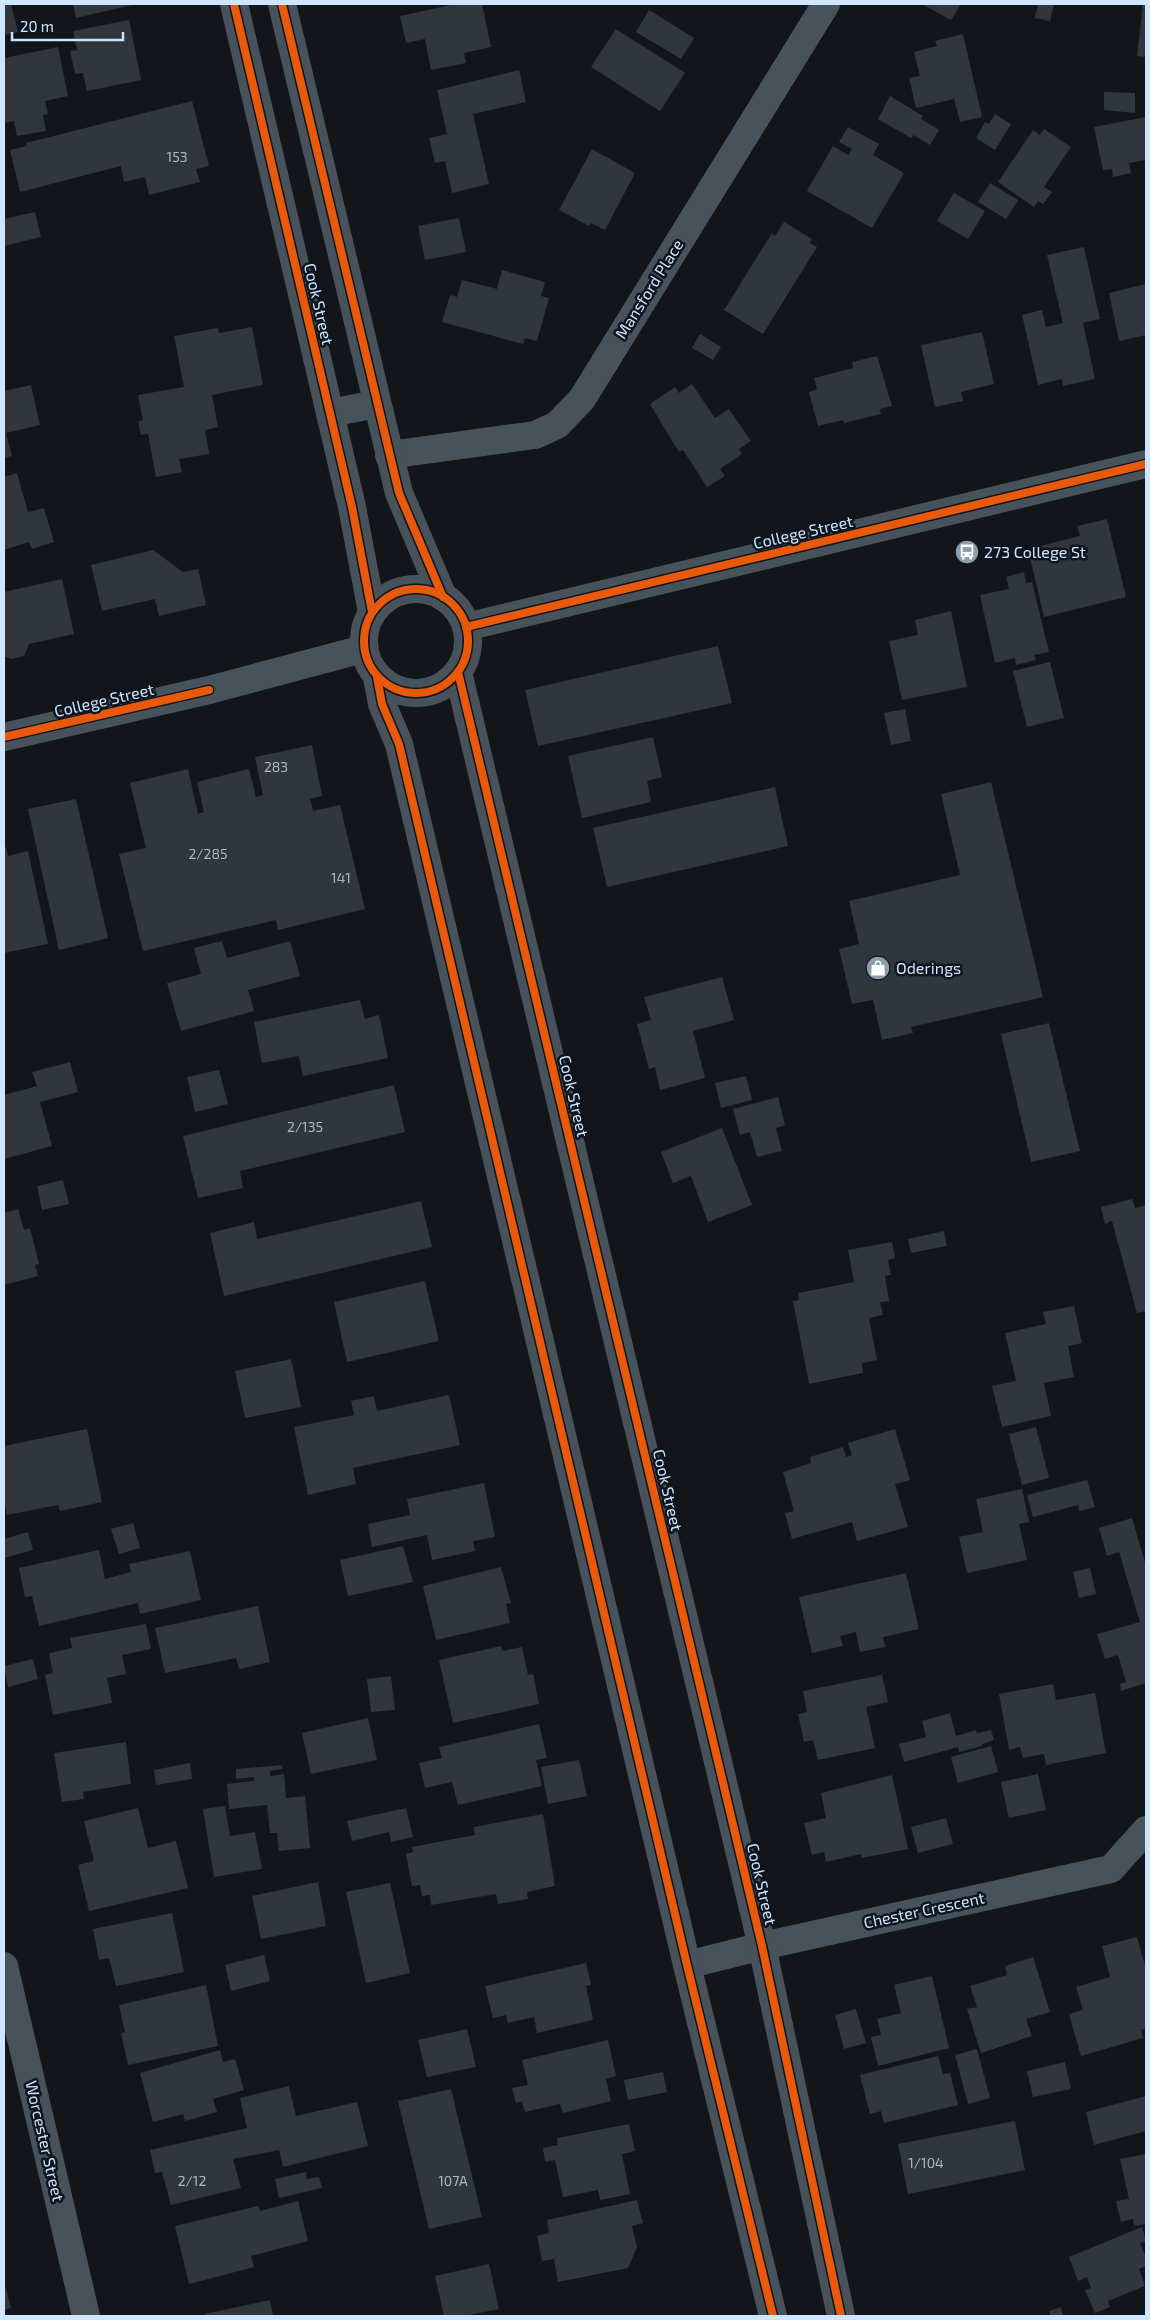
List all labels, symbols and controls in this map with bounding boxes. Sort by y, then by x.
scale bar [12,10,124,42]
text: 20 m [20,17,54,35]
house number: 153 [167,148,187,165]
street label: Mansford Place [610,236,687,342]
street label: Cook Street [301,261,338,347]
street label: College Street [751,511,855,552]
bus stop icon: 273 College St [954,539,980,565]
place label: 273 College St [984,542,1086,561]
street label: College Street [52,679,156,720]
house number: 283 [264,758,288,775]
house number: 2/285 [189,845,227,862]
house number: 141 [331,869,351,886]
shop icon: Oderings [865,955,891,981]
place label: Oderings [896,958,961,977]
street label: Cook Street [556,1053,593,1139]
house number: 2/135 [287,1118,323,1135]
street label: Cook Street [650,1447,687,1533]
street label: Cook Street [744,1841,781,1927]
street label: Chester Crescent [862,1887,986,1932]
street label: Worcester Street [22,2079,69,2203]
house number: 1/104 [908,2154,944,2171]
house number: 2/12 [178,2172,206,2189]
house number: 107A [438,2172,468,2189]

